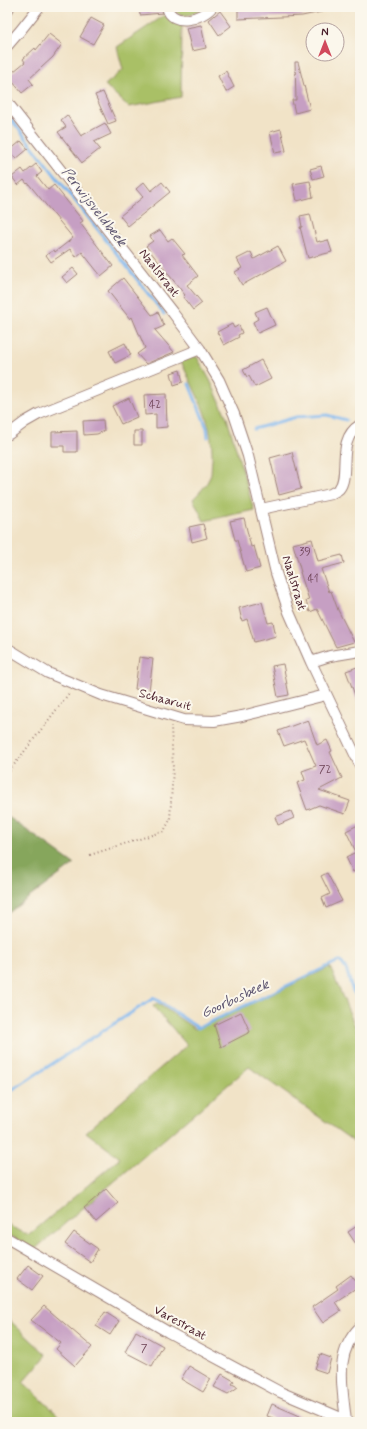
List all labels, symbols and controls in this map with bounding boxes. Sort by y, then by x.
north arrow [305,22,345,62]
text: N [321,26,329,40]
water label: Perwijsveldbeek [57,164,131,251]
street label: Naalstraat [135,245,183,301]
house number: 42 [149,398,161,412]
house number: 39 [299,545,311,559]
street label: Naalstraat [278,553,310,613]
house number: 41 [307,572,319,586]
street label: Schaaruit [137,685,193,715]
house number: 72 [319,763,331,777]
water label: Goorbosbeek [198,975,273,1023]
street label: Varestraat [151,1302,209,1344]
house number: 7 [141,1342,148,1356]

